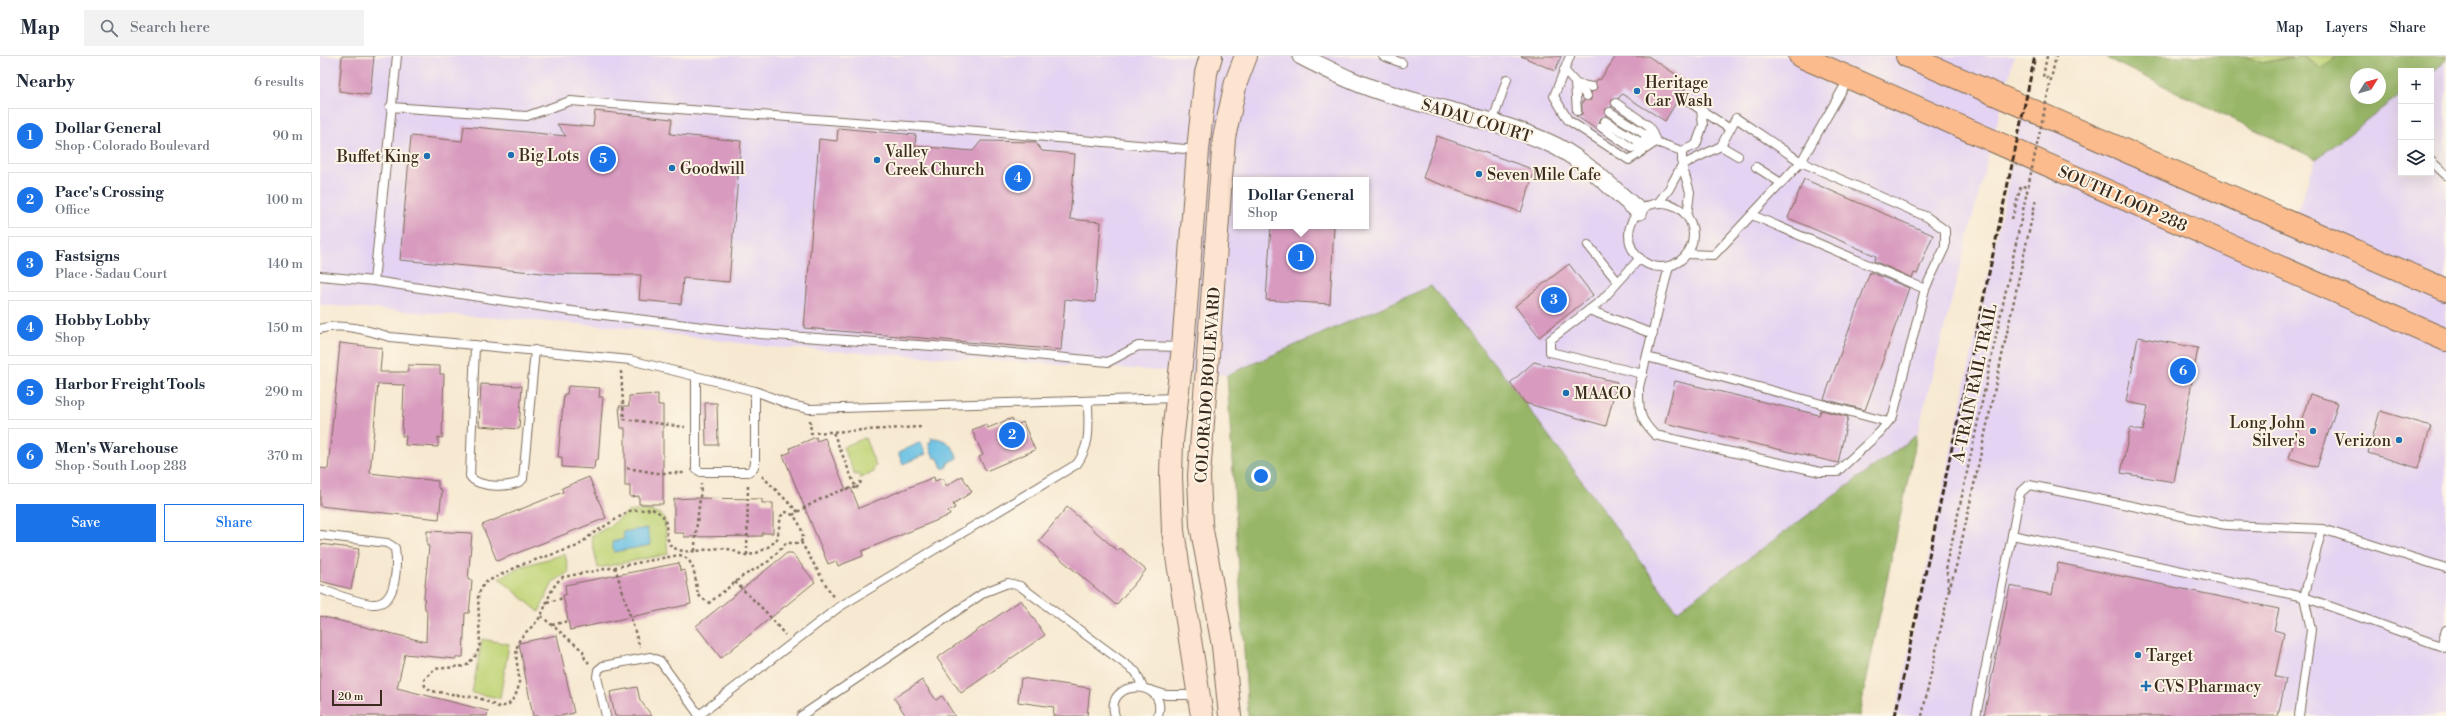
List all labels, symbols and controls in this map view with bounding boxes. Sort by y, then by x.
search box [84,10,364,46]
text: Map [20,16,60,40]
icon: search [98,17,120,39]
text: Search here [130,18,210,37]
text: Map [2276,19,2303,37]
text: Layers [2325,19,2368,37]
text: Share [2390,19,2426,37]
north arrow [2350,68,2386,104]
map controls [2398,68,2434,176]
button: + [2398,68,2434,104]
text: Nearby [16,71,75,93]
place label: Heritage Car Wash [1645,73,1713,111]
text: 6 results [254,74,304,90]
marker: Heritage Car Wash [1632,86,1642,96]
street label: SADAU COURT [1419,95,1534,147]
button: − [2398,104,2434,140]
text: Dollar General [55,119,161,138]
text: 1 [27,128,33,144]
text: 90 m [272,128,303,144]
text: Shop · Colorado Boulevard [55,138,210,154]
button: layers [2398,140,2434,176]
place label: Valley Creek Church [884,142,985,180]
pin: 5 [590,144,616,174]
place label: Big Lots [518,146,579,166]
place label: Buffet King [336,147,420,167]
marker: Big Lots [506,150,516,160]
marker: Buffet King [422,151,432,161]
marker: Valley Creek Church [872,155,882,165]
place label: Goodwill [680,159,745,179]
street label: SOUTH LOOP 288 [2055,161,2190,236]
marker: Goodwill [667,163,677,173]
pin: 4 [1005,163,1031,193]
place label: Seven Mile Cafe [1487,165,1601,185]
marker: Seven Mile Cafe [1474,169,1484,179]
popup [1233,177,1369,229]
text: Pace's Crossing [55,183,164,202]
text: Dollar General [1248,186,1354,205]
text: 2 [26,192,34,208]
text: 100 m [267,192,303,208]
text: Office [55,202,90,218]
text: Shop [1248,205,1278,221]
pin: 1 [1288,242,1314,272]
text: Fastsigns [55,247,120,266]
text: 3 [26,256,34,272]
text: 140 m [267,256,303,272]
text: Place · Sadau Court [55,266,167,282]
pin: 3 [1541,285,1567,315]
street label: COLORADO BOULEVARD [1191,286,1225,484]
street label: A-TRAIN RAIL TRAIL [1948,302,2002,465]
text: Hobby Lobby [55,311,150,330]
text: 4 [26,320,34,336]
text: 150 m [268,320,303,336]
text: Shop [55,330,85,346]
pin: 6 [2170,356,2196,386]
text: Harbor Freight Tools [55,375,205,394]
text: 5 [26,384,34,400]
text: 290 m [265,384,303,400]
place label: MAACO [1574,384,1631,404]
marker: MAACO [1561,388,1571,398]
text: Shop [55,394,85,410]
place label: Long John Silver's [2229,413,2305,451]
pin: 2 [999,420,1025,450]
marker: Long John Silver's [2308,426,2318,436]
place label: Verizon [2333,431,2391,451]
marker: Verizon [2394,435,2404,445]
text: Men's Warehouse [55,439,178,458]
text: 6 [26,448,34,464]
text: 370 m [267,448,303,464]
text: Shop · South Loop 288 [55,458,187,474]
your location [1251,466,1271,486]
button: Save [16,504,156,542]
button: Share [164,504,304,542]
place label: Target [2146,646,2193,666]
marker: Target [2133,650,2143,660]
place label: CVS Pharmacy [2154,677,2261,697]
marker: CVS Pharmacy [2141,681,2151,691]
scale bar [332,688,382,707]
text: 20 m [338,690,363,704]

